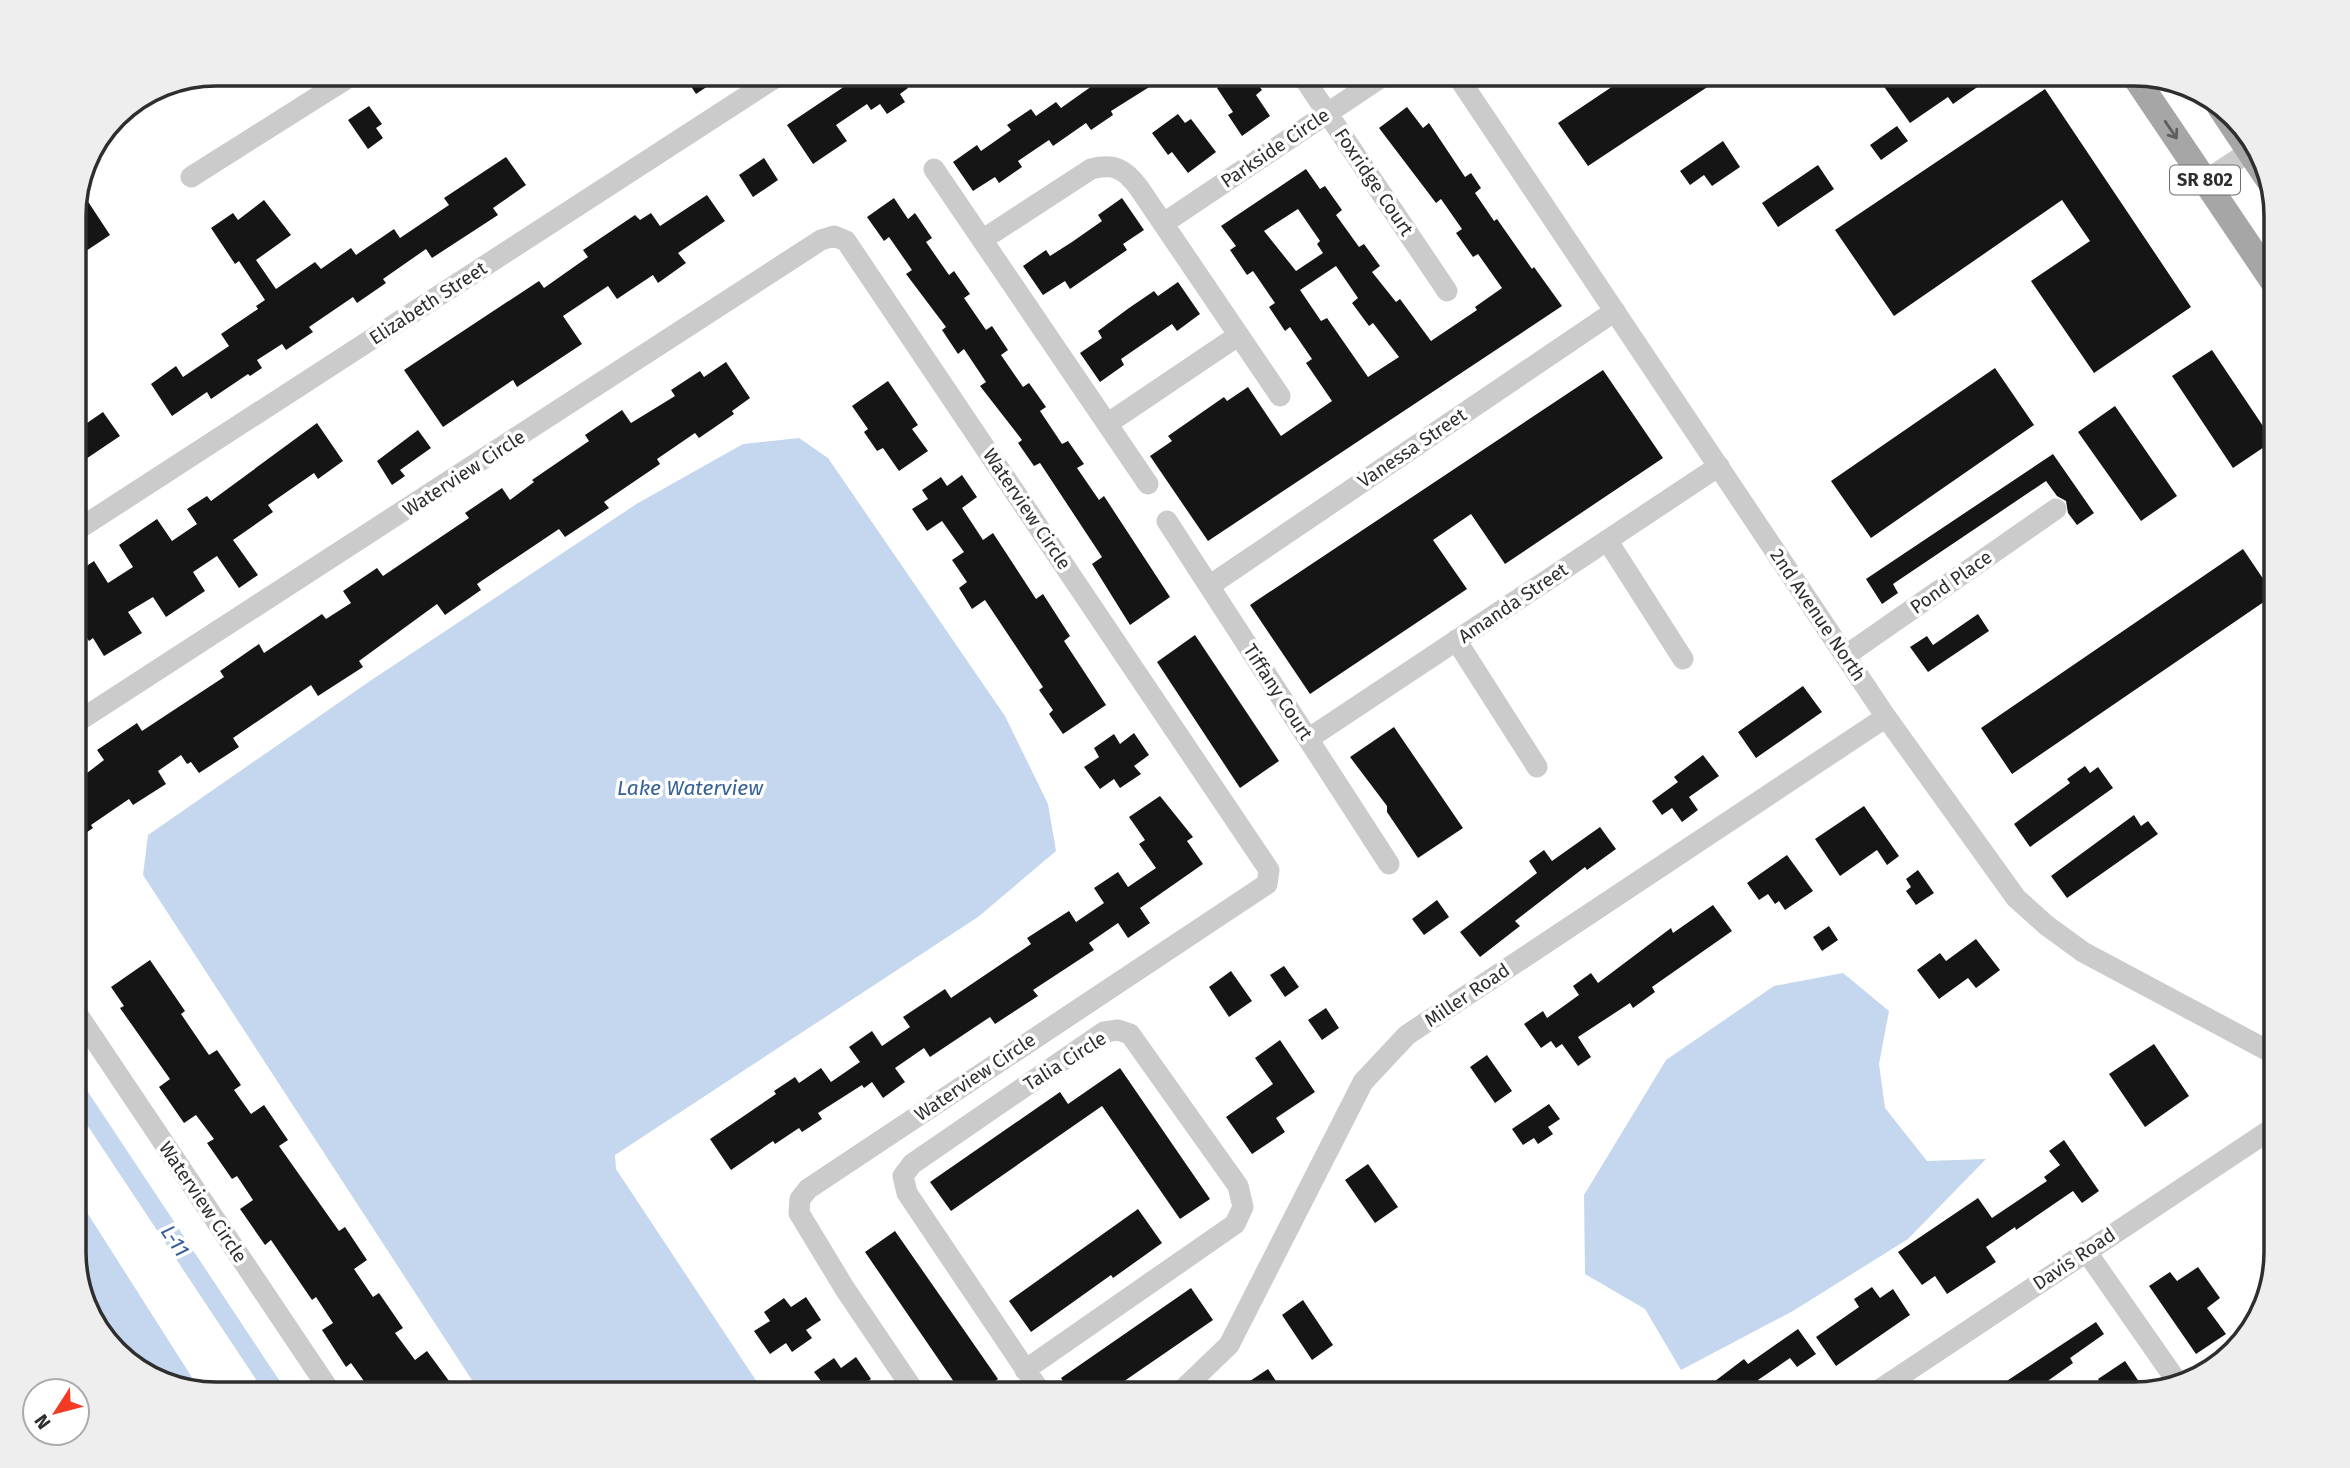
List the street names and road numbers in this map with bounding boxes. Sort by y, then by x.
street label: Parkside Circle [1216,103,1334,193]
street label: Foxridge Court [1330,124,1418,240]
road number: SR 802 [2170,166,2240,195]
street label: Elizabeth Street [365,256,491,350]
street label: Vanessa Street [1353,403,1471,493]
street label: Waterview Circle [399,425,529,521]
street label: Waterview Circle [978,444,1076,574]
street label: 2nd Avenue North [1765,545,1871,685]
street label: Pond Place [1906,545,1996,619]
street label: Amanda Street [1454,558,1572,648]
street label: Tiffany Court [1238,640,1318,744]
street label: Miller Road [1420,958,1514,1032]
street label: Talia Circle [1019,1027,1111,1095]
street label: Waterview Circle [910,1028,1040,1126]
street label: Waterview Circle [154,1137,252,1267]
street label: Davis Road [2028,1223,2120,1295]

